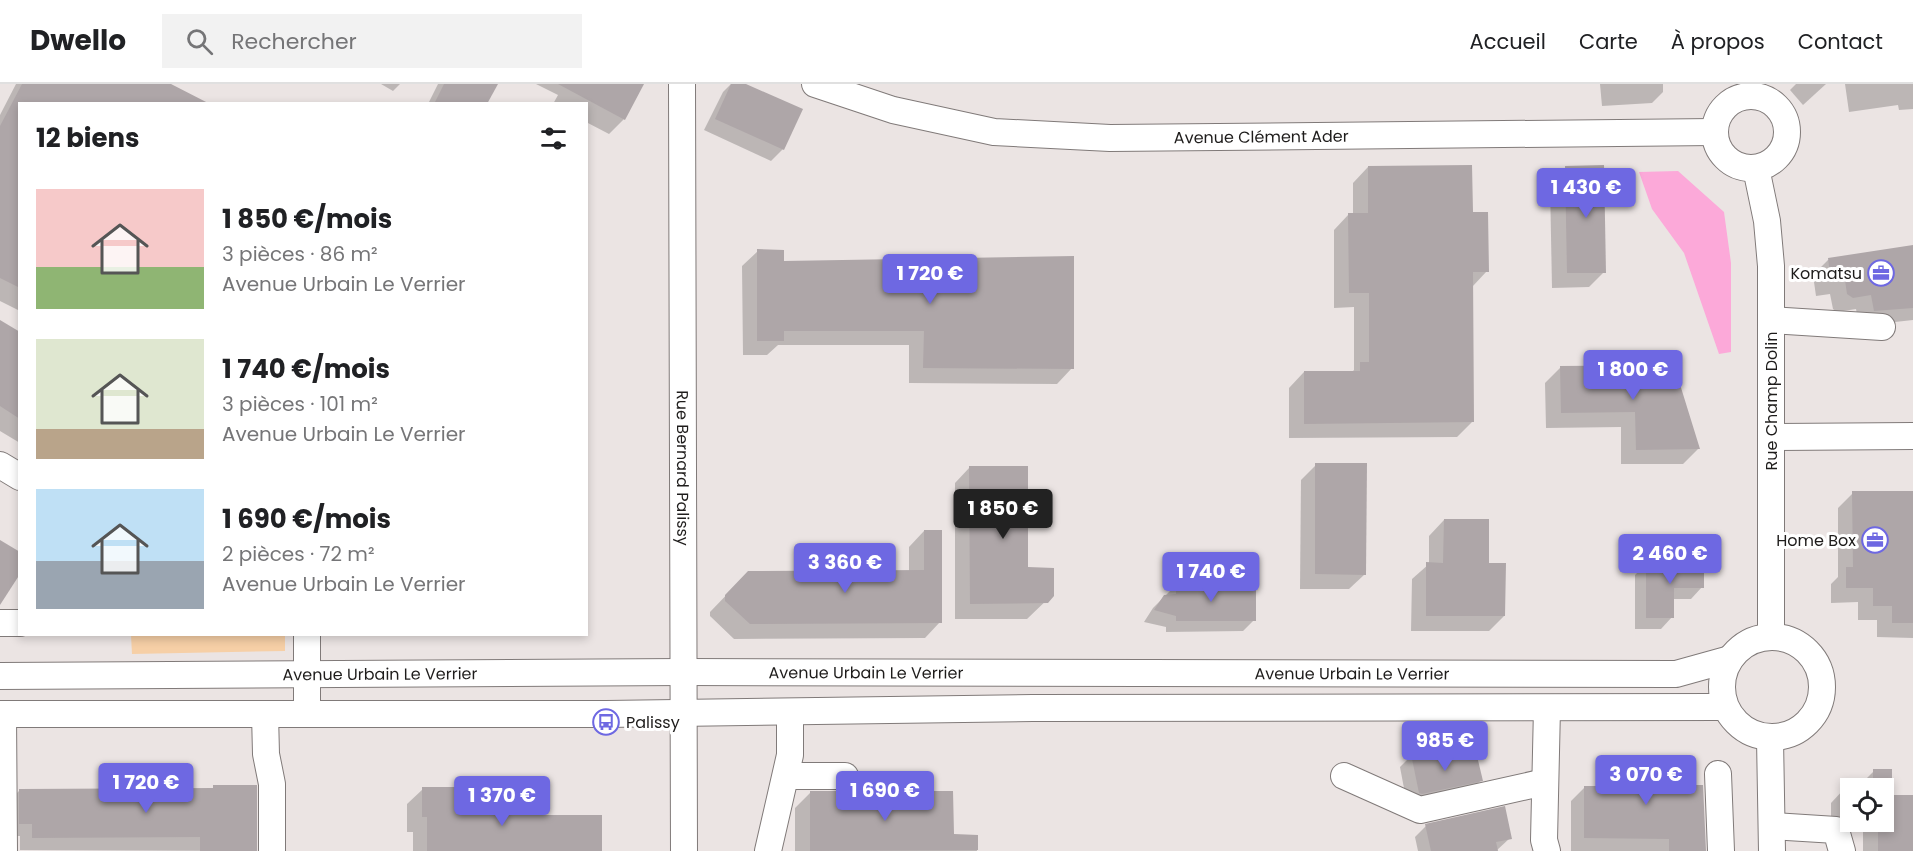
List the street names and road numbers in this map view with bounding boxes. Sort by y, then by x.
street label: Avenue Clément Ader [1174,124,1349,149]
street label: Rue Champ Dolin [1760,332,1783,470]
street label: Rue Bernard Palissy [671,390,695,546]
street label: Avenue Urbain Le Verrier [768,661,964,684]
street label: Avenue Urbain Le Verrier [282,662,478,686]
street label: Avenue Urbain Le Verrier [1254,662,1450,685]

